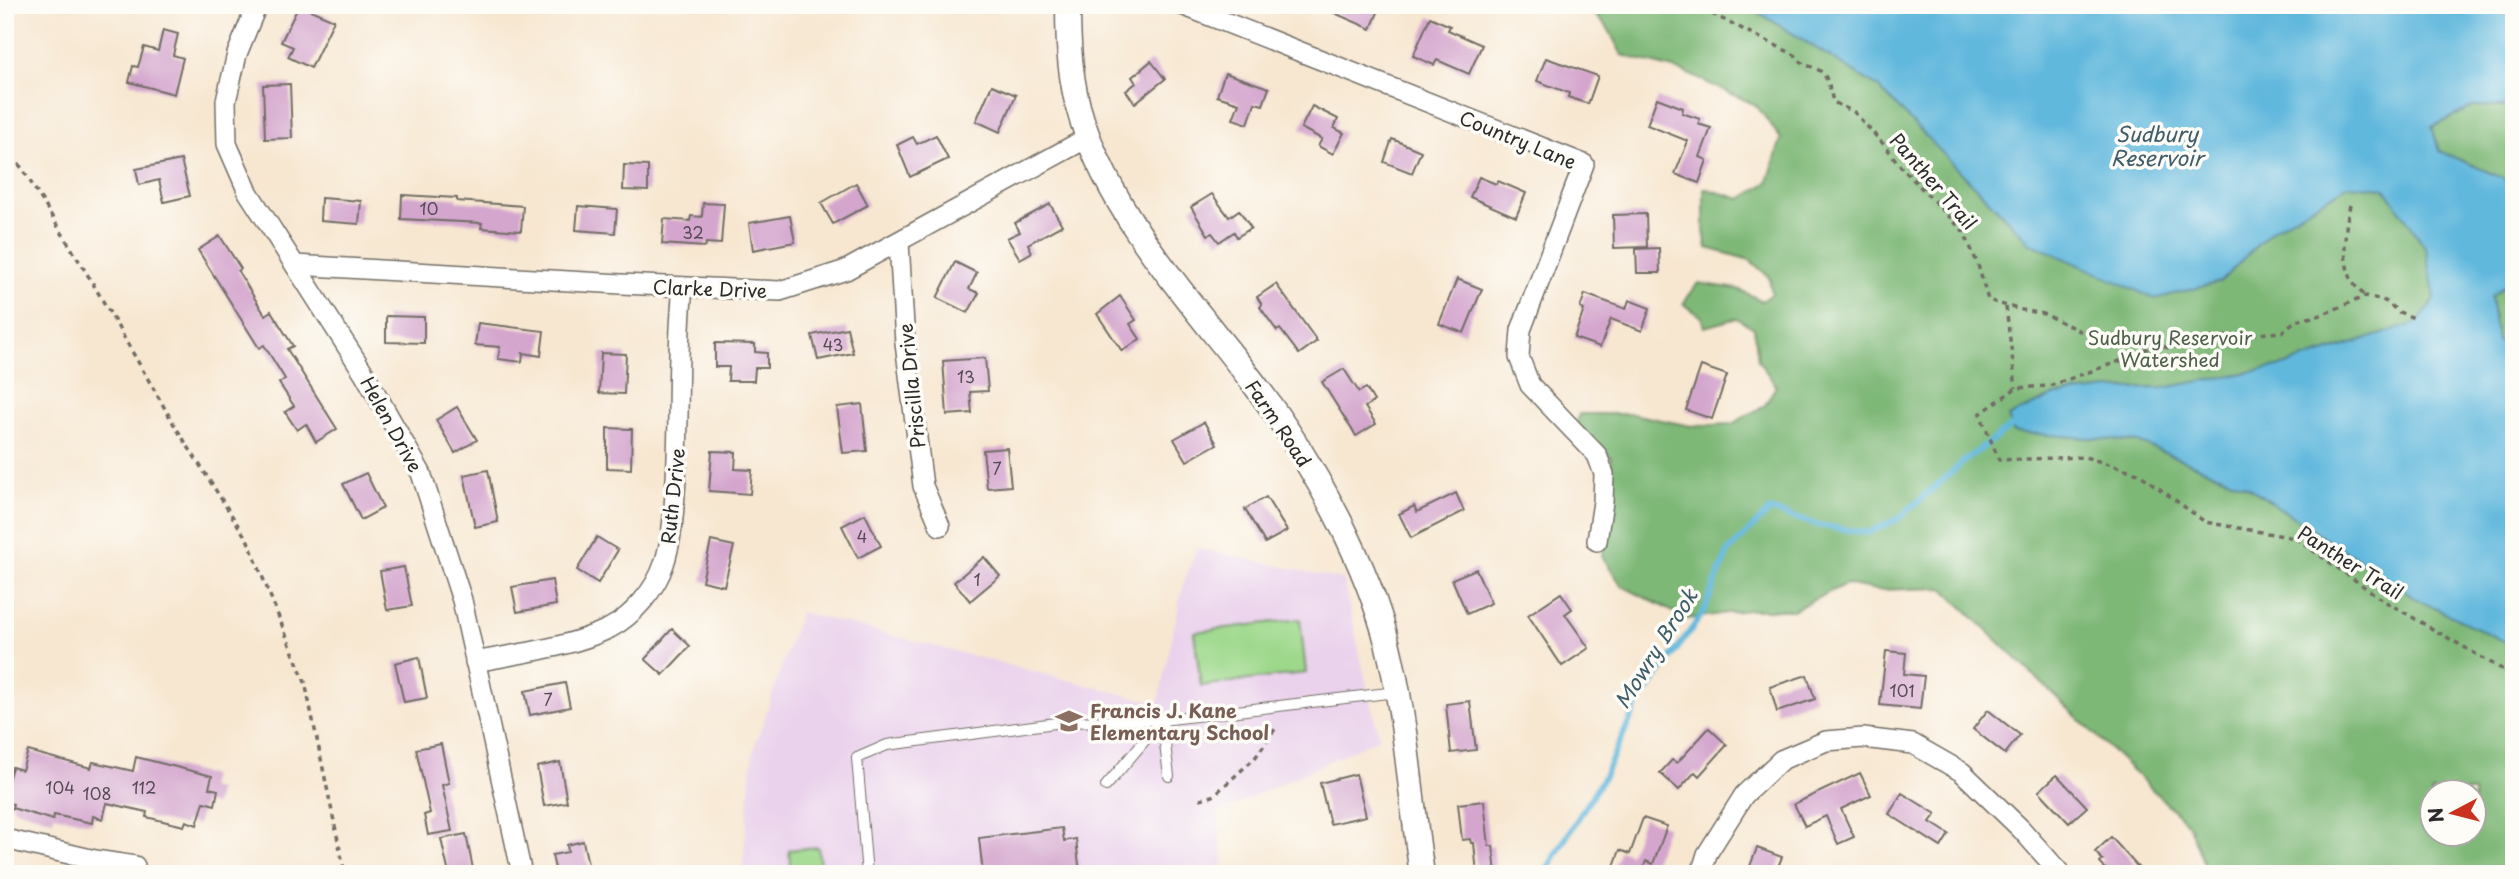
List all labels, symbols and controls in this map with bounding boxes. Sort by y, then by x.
street label: Country Lane [1455,103,1581,175]
water label: Sudbury Reservoir [2111,117,2207,173]
street label: Panther Trail [1884,127,1984,235]
house number: 10 [420,196,438,220]
house number: 32 [682,220,704,244]
street label: Clarke Drive [652,272,768,304]
street label: Priscilla Drive [891,322,931,450]
park label: Sudbury Reservoir Watershed [2088,323,2253,373]
house number: 43 [823,332,843,356]
house number: 13 [957,364,975,388]
street label: Helen Drive [354,371,430,477]
street label: Farm Road [1239,374,1319,472]
street label: Ruth Drive [653,447,691,545]
house number: 7 [992,456,1002,480]
street label: Panther Trail [2293,518,2409,606]
house number: 4 [857,524,867,548]
house number: 1 [973,567,981,591]
water label: Mowry Brook [1605,581,1705,714]
house number: 101 [1890,678,1914,702]
house number: 7 [543,687,553,711]
place label: Francis J. Kane Elementary School [1090,696,1269,746]
school or university icon: Francis J. Kane Elementary School [1054,706,1084,736]
house number: 104 [45,775,75,799]
house number: 112 [132,775,156,799]
north arrow [2418,778,2488,848]
house number: 108 [83,781,111,805]
text: N [2420,806,2450,824]

